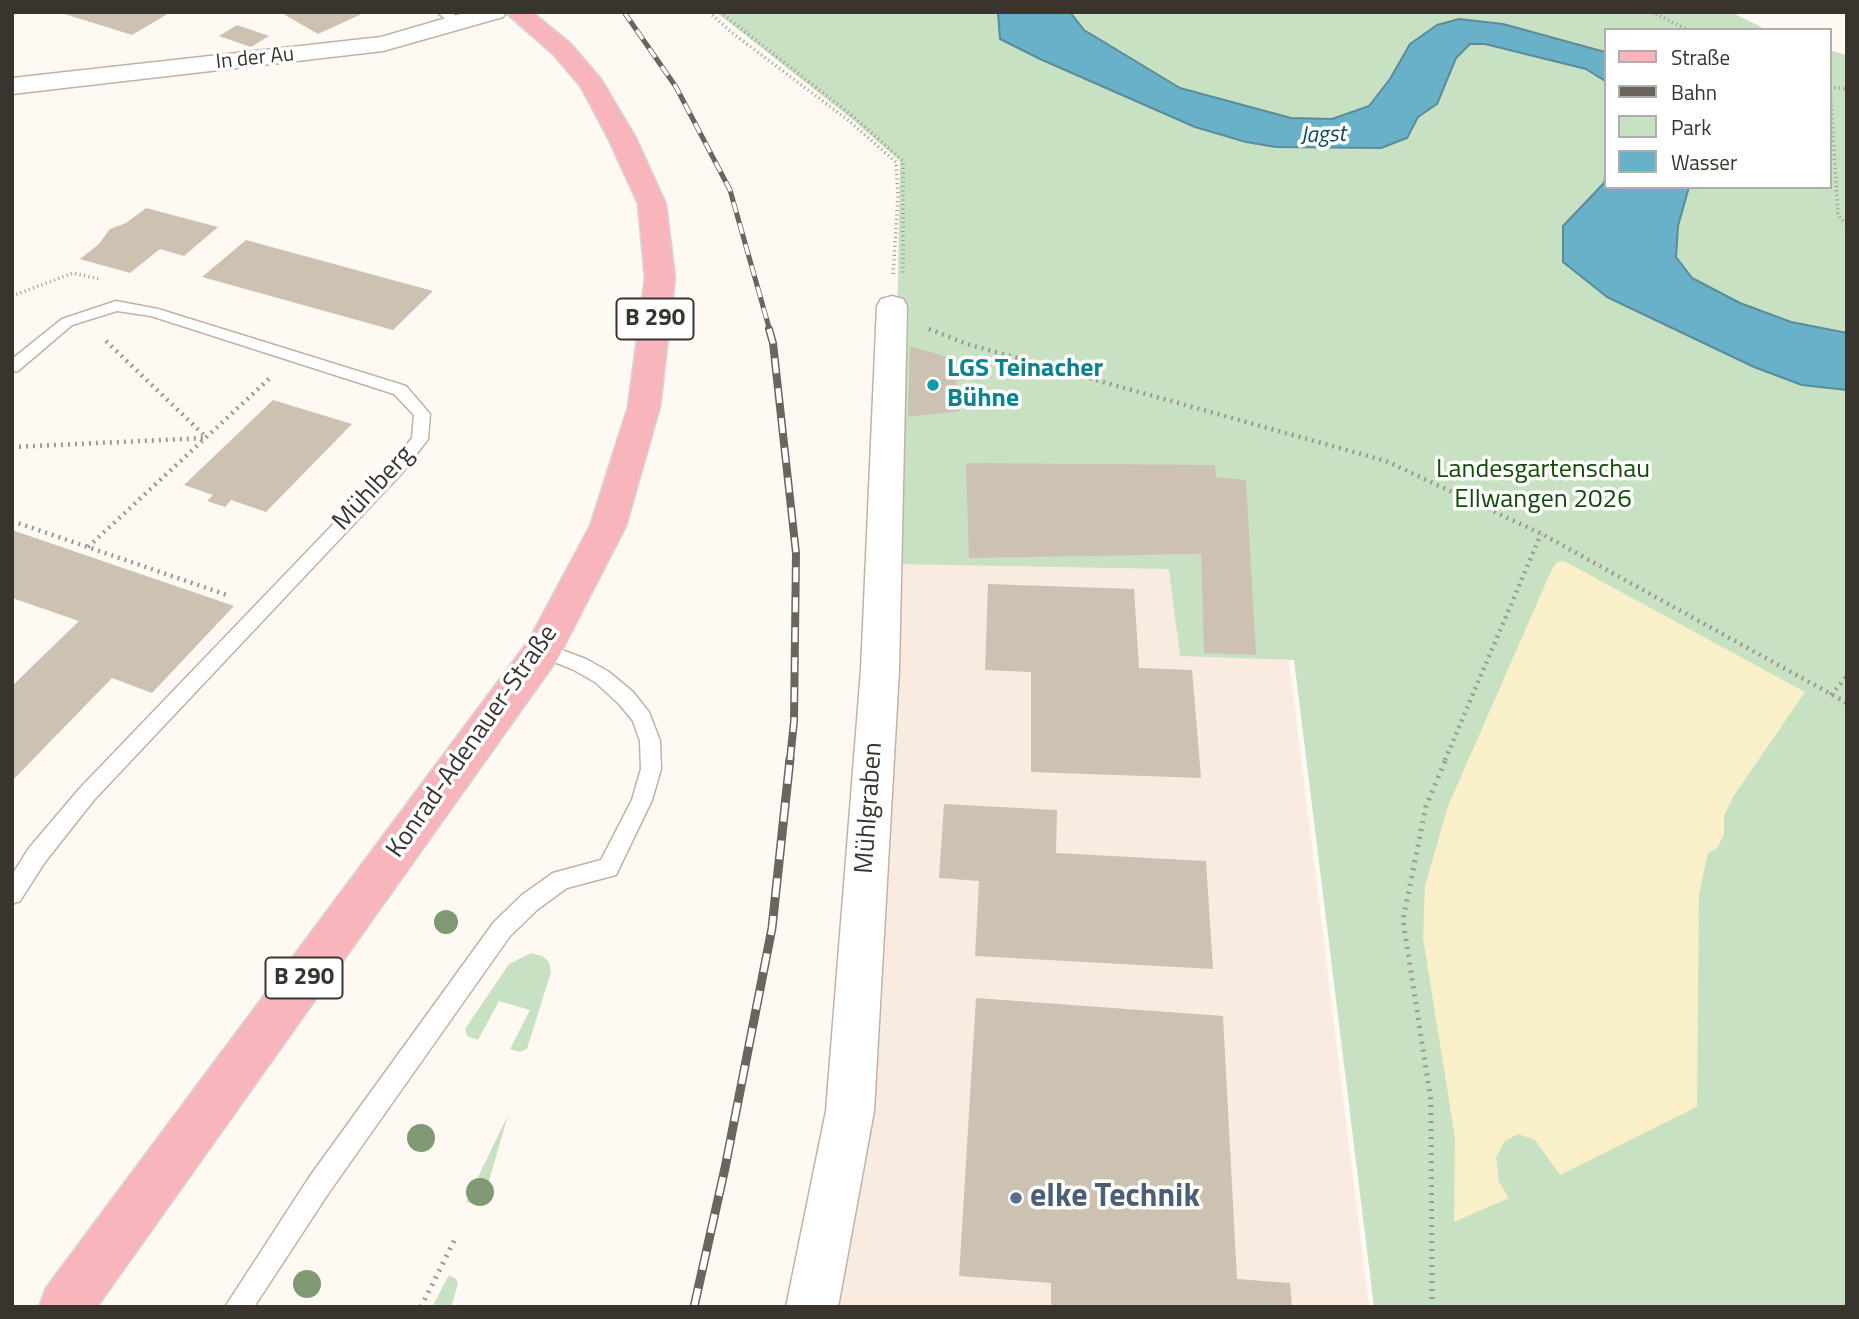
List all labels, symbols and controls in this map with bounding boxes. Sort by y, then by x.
legend [1604,28,1831,189]
text: Straße [1671,41,1730,73]
street label: In der Au [215,42,295,76]
text: Bahn [1671,76,1717,108]
text: Park [1671,111,1711,143]
water label: Jagst [1300,121,1346,151]
text: Wasser [1671,146,1737,178]
road number: B 290 [616,298,694,340]
place label: LGS Teinacher Bühne [947,354,1103,416]
marker: LGS Teinacher Bühne [925,377,941,393]
street label: Mühlberg [327,440,421,538]
park label: Landesgartenschau Ellwangen 2026 [1436,455,1650,516]
street label: Konrad-Adenauer-Straße [381,620,565,864]
street label: Mühlgraben [850,741,890,875]
road number: B 290 [266,958,342,998]
place label: elke Technik [1030,1179,1200,1217]
marker: elke Technik [1008,1190,1024,1206]

